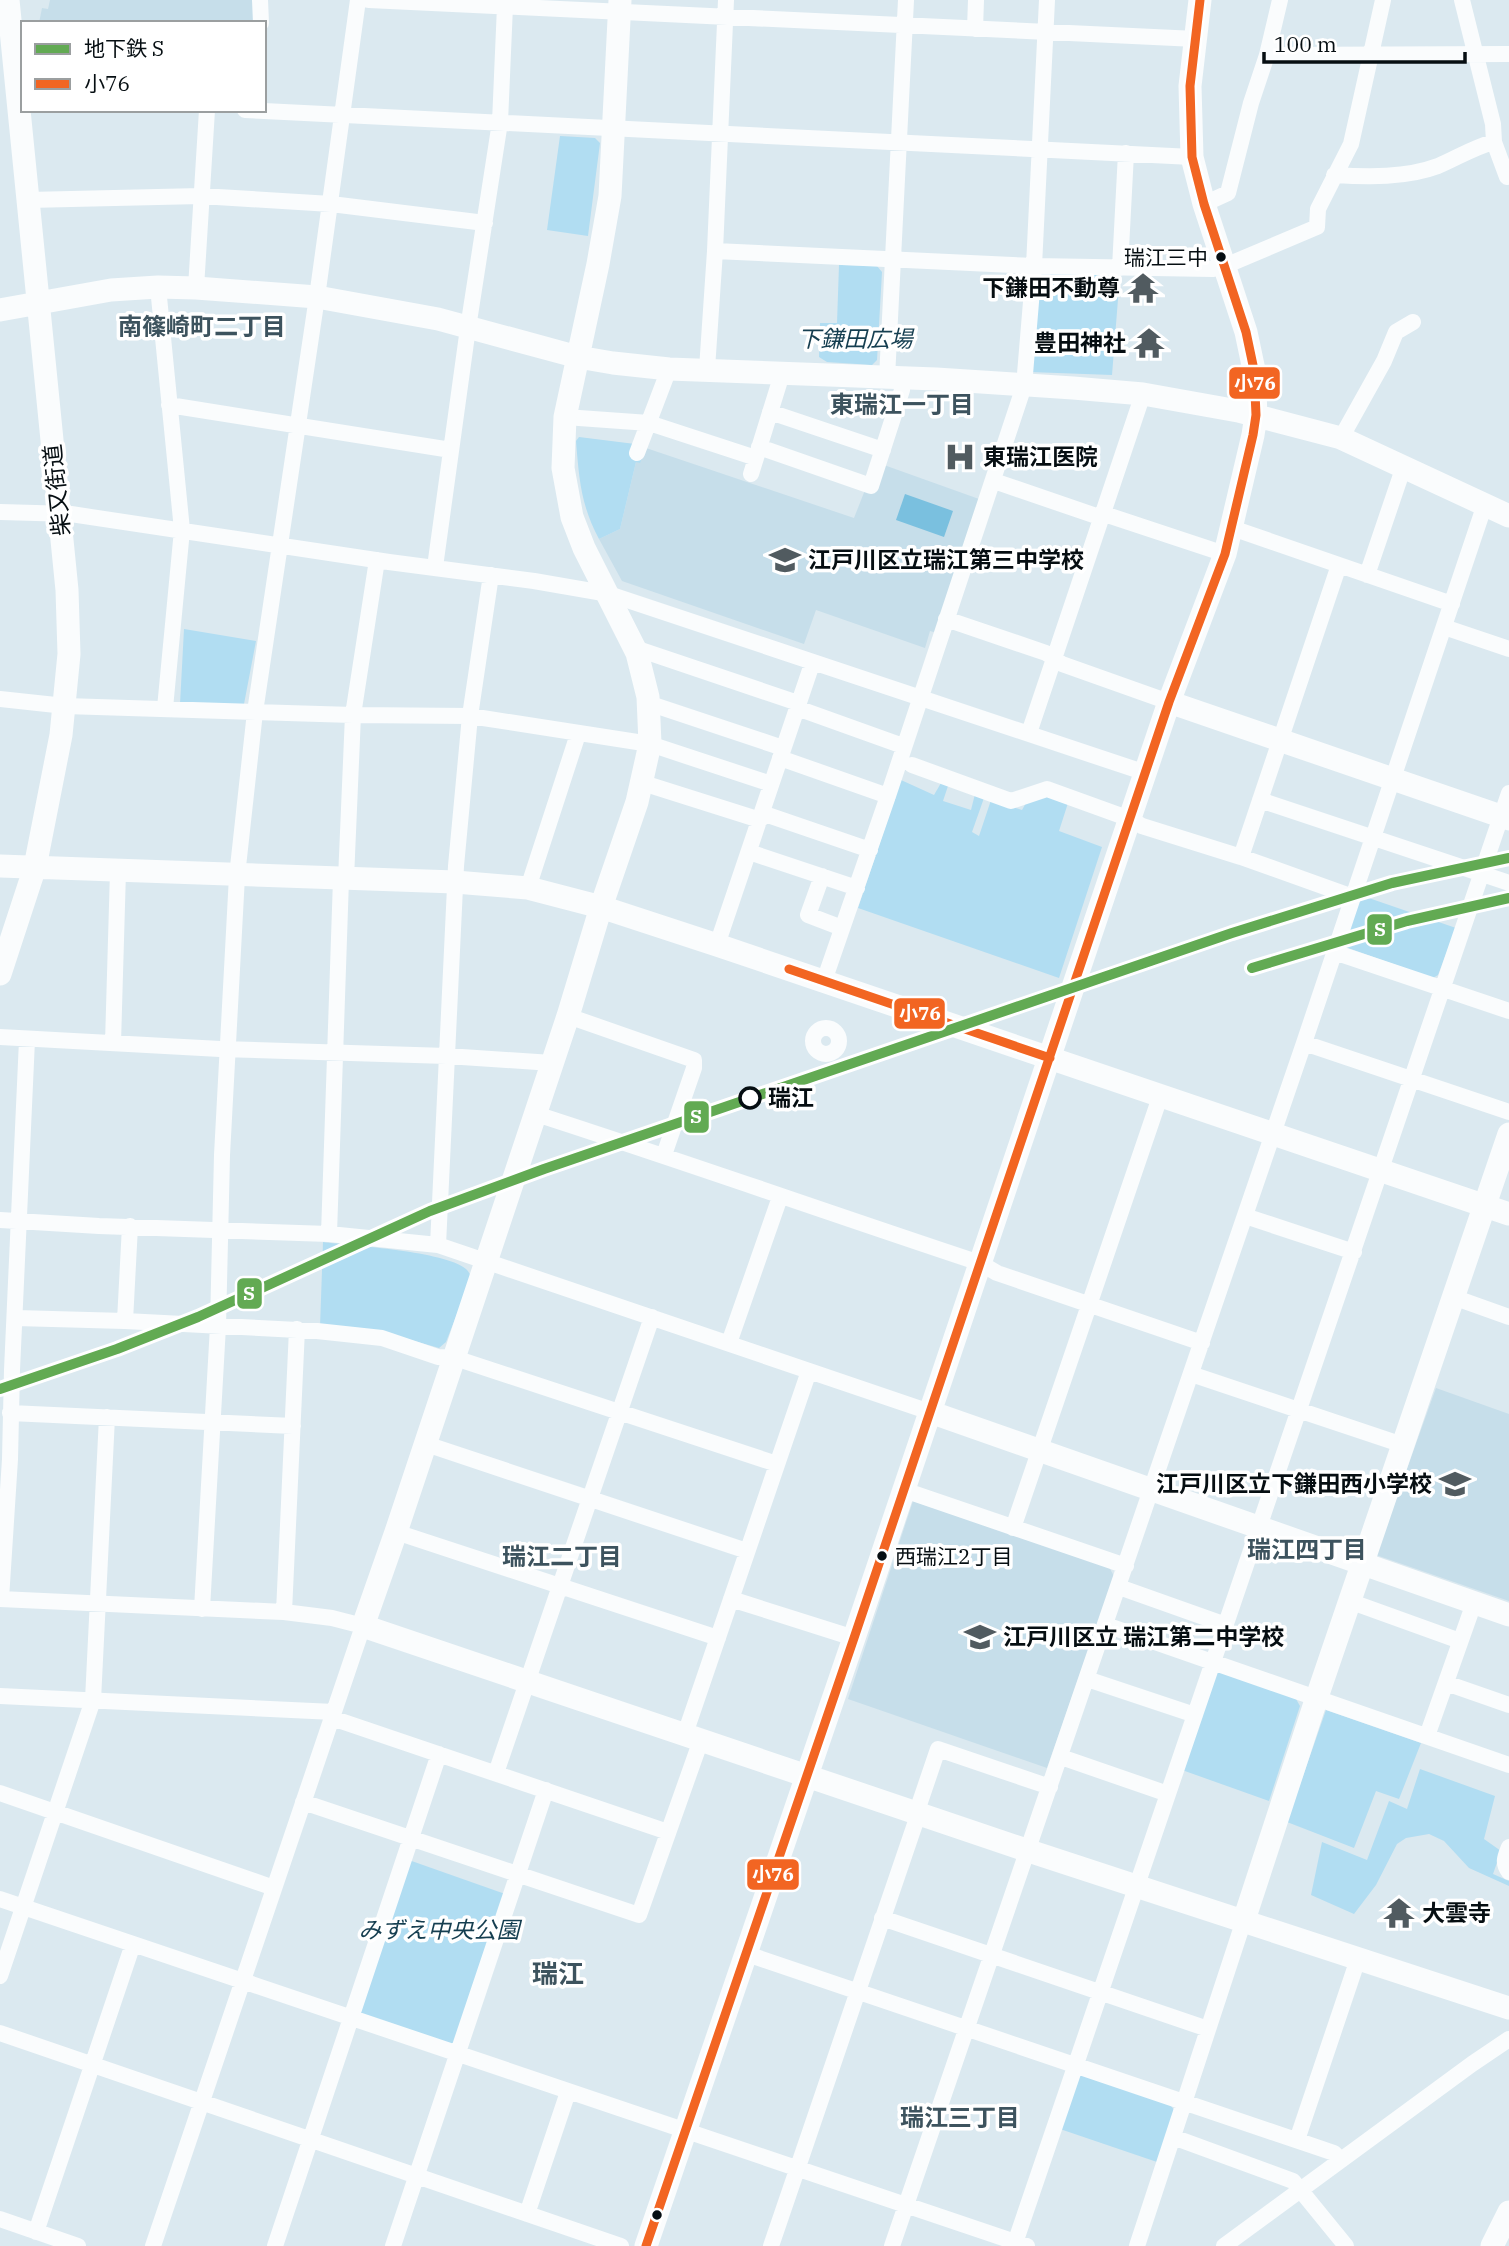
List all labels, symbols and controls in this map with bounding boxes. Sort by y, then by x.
legend [21,21,266,112]
scale bar [1264,21,1465,65]
text: 100 m [1274,30,1337,58]
text: 地下鉄 S [84,34,164,62]
text: 小76 [84,69,130,97]
place label: 瑞江三中 [1124,243,1208,271]
marker: 瑞江三中 [1214,250,1228,264]
temple icon: 下鎌田不動尊 [1126,271,1160,305]
place label: 下鎌田不動尊 [982,272,1120,302]
district label: 南篠崎町二丁目 [118,310,286,342]
park label: 下鎌田広場 [798,323,916,353]
temple icon: 豊田神社 [1132,326,1166,360]
place label: 豊田神社 [1034,327,1126,357]
line badge: 小76 [1228,366,1281,400]
text: 小76 [1234,371,1276,395]
district label: 東瑞江一丁目 [830,388,974,420]
hospital icon: 東瑞江医院 [943,440,977,474]
place label: 東瑞江医院 [983,441,1098,471]
street label: 柴又街道 [36,443,76,537]
school or university icon: 江戸川区立瑞江第三中学校 [768,543,802,577]
place label: 江戸川区立瑞江第三中学校 [808,544,1084,574]
line badge: S [1366,913,1393,946]
text: S [1374,917,1386,941]
line badge: 小76 [893,997,946,1030]
text: 小76 [899,1001,941,1025]
place label: 瑞江 [768,1082,814,1112]
marker: 瑞江 [739,1087,761,1109]
line badge: S [683,1100,710,1134]
text: S [690,1104,702,1128]
line badge: S [236,1277,263,1310]
text: S [243,1281,255,1305]
school or university icon: 江戸川区立下鎌田西小学校 [1438,1467,1472,1501]
place label: 江戸川区立下鎌田西小学校 [1156,1468,1432,1498]
district label: 瑞江四丁目 [1247,1533,1367,1565]
district label: 瑞江二丁目 [502,1540,622,1572]
place label: 西瑞江2丁目 [895,1542,1013,1570]
marker: 西瑞江2丁目 [875,1549,889,1563]
school or university icon: 江戸川区立 瑞江第二中学校 [963,1620,997,1654]
place label: 江戸川区立 瑞江第二中学校 [1003,1621,1284,1651]
line badge: 小76 [746,1858,800,1891]
text: 小76 [752,1862,794,1886]
temple icon: 大雲寺 [1382,1896,1416,1930]
place label: 大雲寺 [1422,1897,1491,1927]
park label: みずえ中央公園 [359,1914,523,1944]
district label: 瑞江 [532,1956,584,1990]
district label: 瑞江三丁目 [900,2101,1020,2133]
unlabelled marker [650,2208,664,2222]

